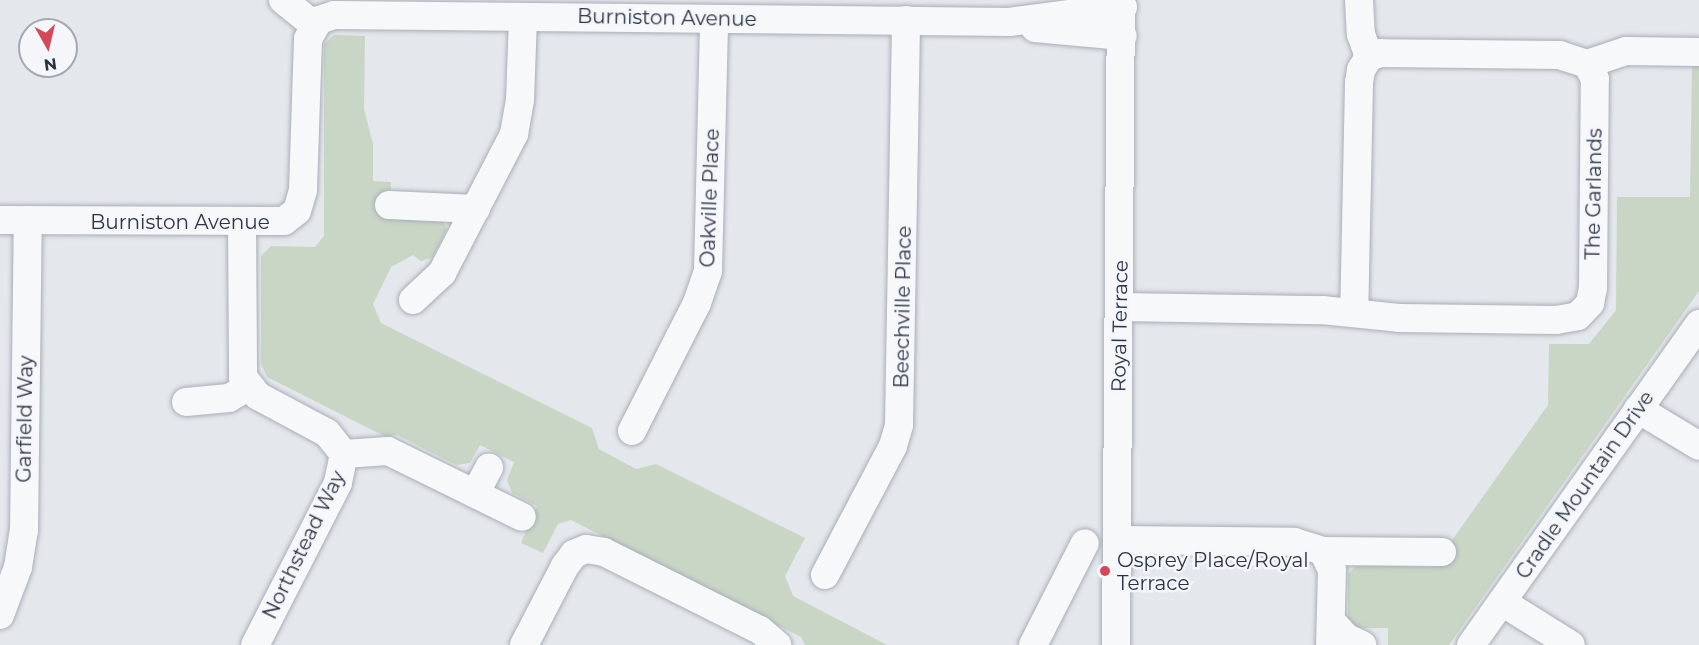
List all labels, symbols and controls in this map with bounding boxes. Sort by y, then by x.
street label: Burniston Avenue [577,4,757,32]
north arrow [18,18,78,78]
text: N [43,54,58,75]
street label: Oakville Place [696,128,724,268]
street label: The Garlands [1581,128,1607,260]
street label: Burniston Avenue [90,210,270,234]
street label: Beechville Place [890,225,916,389]
street label: Royal Terrace [1107,260,1133,392]
street label: Garfield Way [12,355,38,483]
street label: Cradle Mountain Drive [1511,386,1659,584]
street label: Northstead Way [258,467,350,623]
place label: Osprey Place/Royal Terrace [1117,548,1309,595]
marker: Osprey Place/Royal Terrace [1098,564,1112,578]

